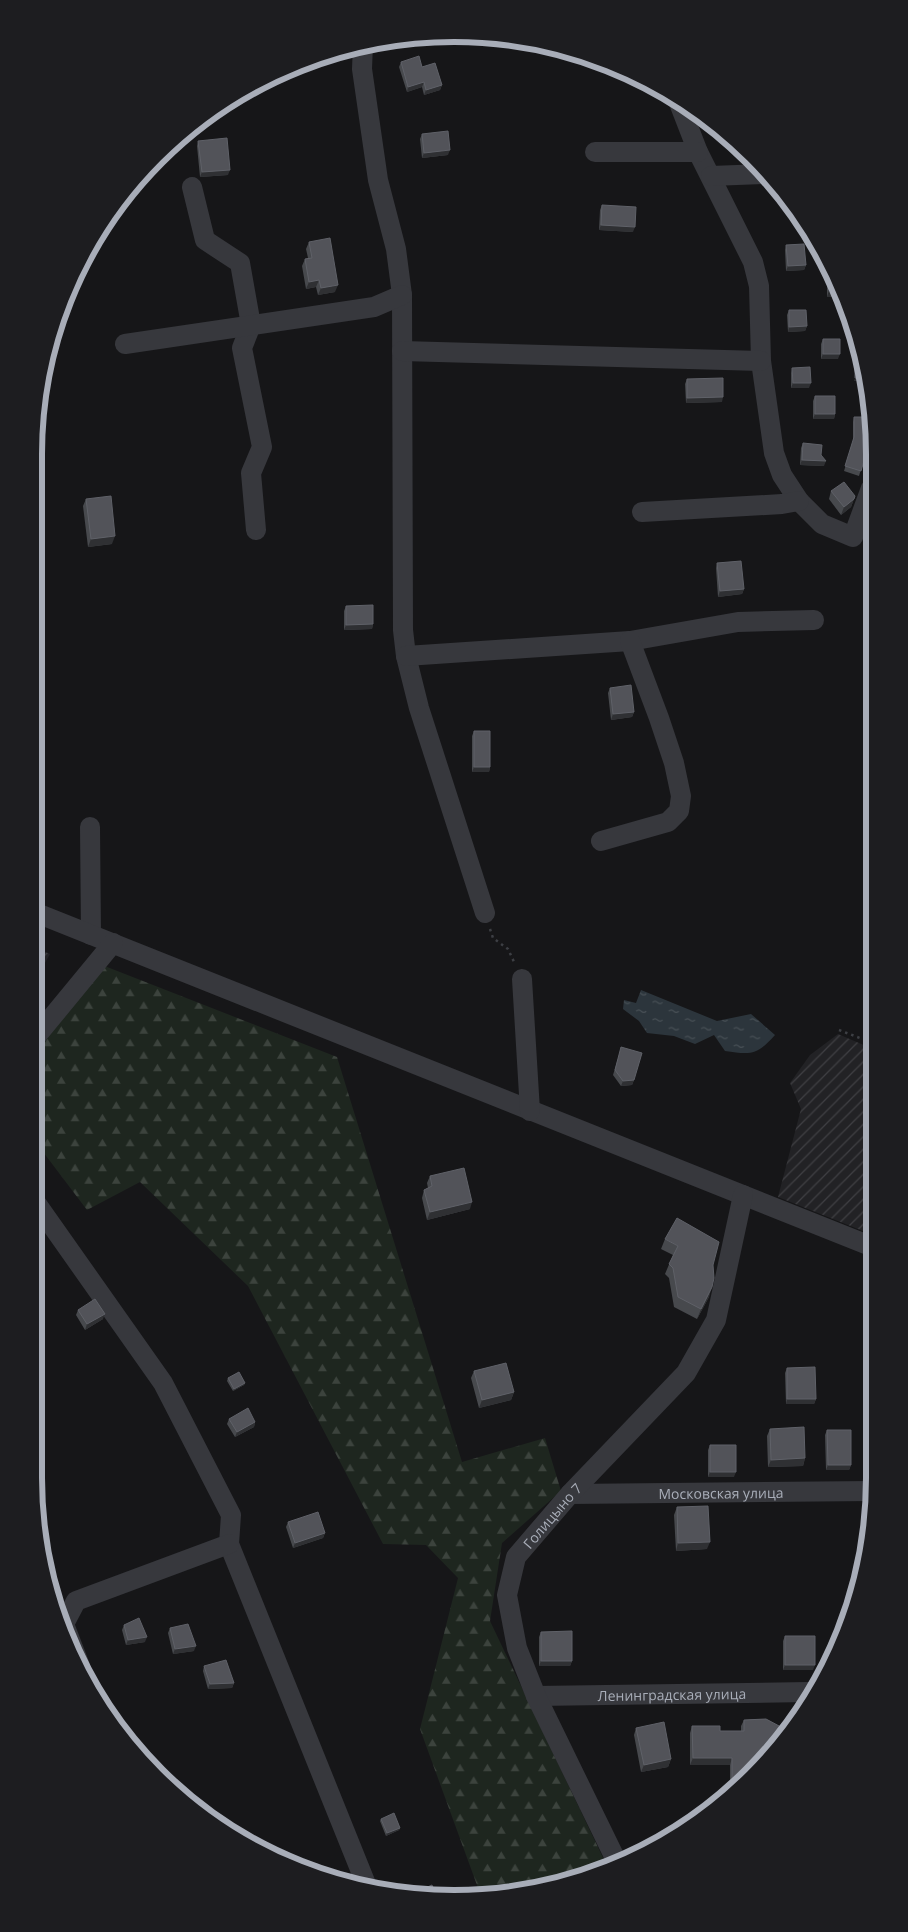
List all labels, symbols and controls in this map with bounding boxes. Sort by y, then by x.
street label: Голицыно 7 [518,1478,586,1552]
street label: Московская улица [658,1482,784,1503]
street label: Ленинградская улица [598,1683,746,1705]

